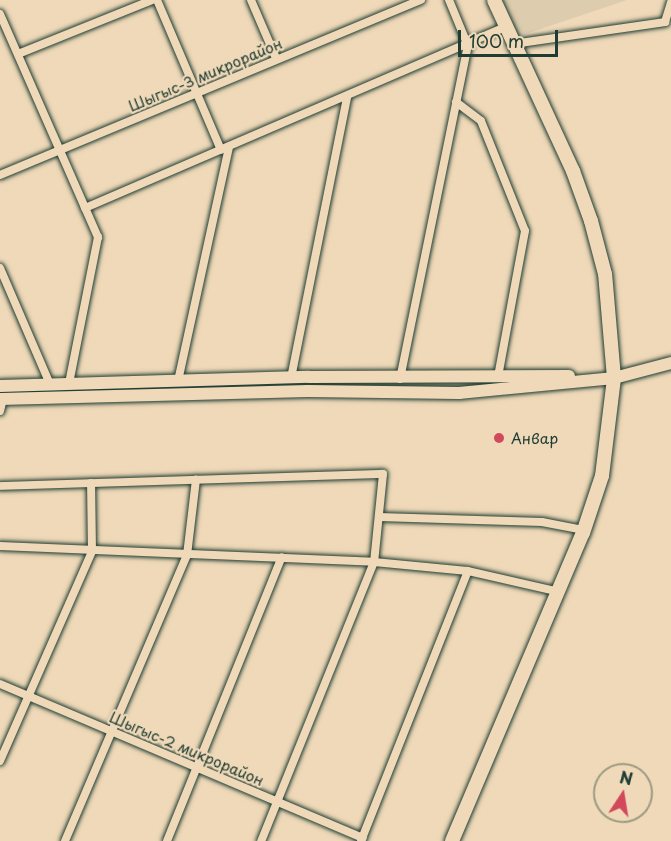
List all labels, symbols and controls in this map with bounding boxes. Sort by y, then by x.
scale bar [461,18,562,56]
text: 100 m [469,27,524,54]
street label: Шыгыс-3 микрорайон [125,33,285,115]
place label: Анвар [511,429,558,447]
marker: Анвар [492,431,506,445]
street label: Шыгыс-2 микрорайон [107,707,267,789]
north arrow [593,763,653,823]
text: N [618,764,635,790]

